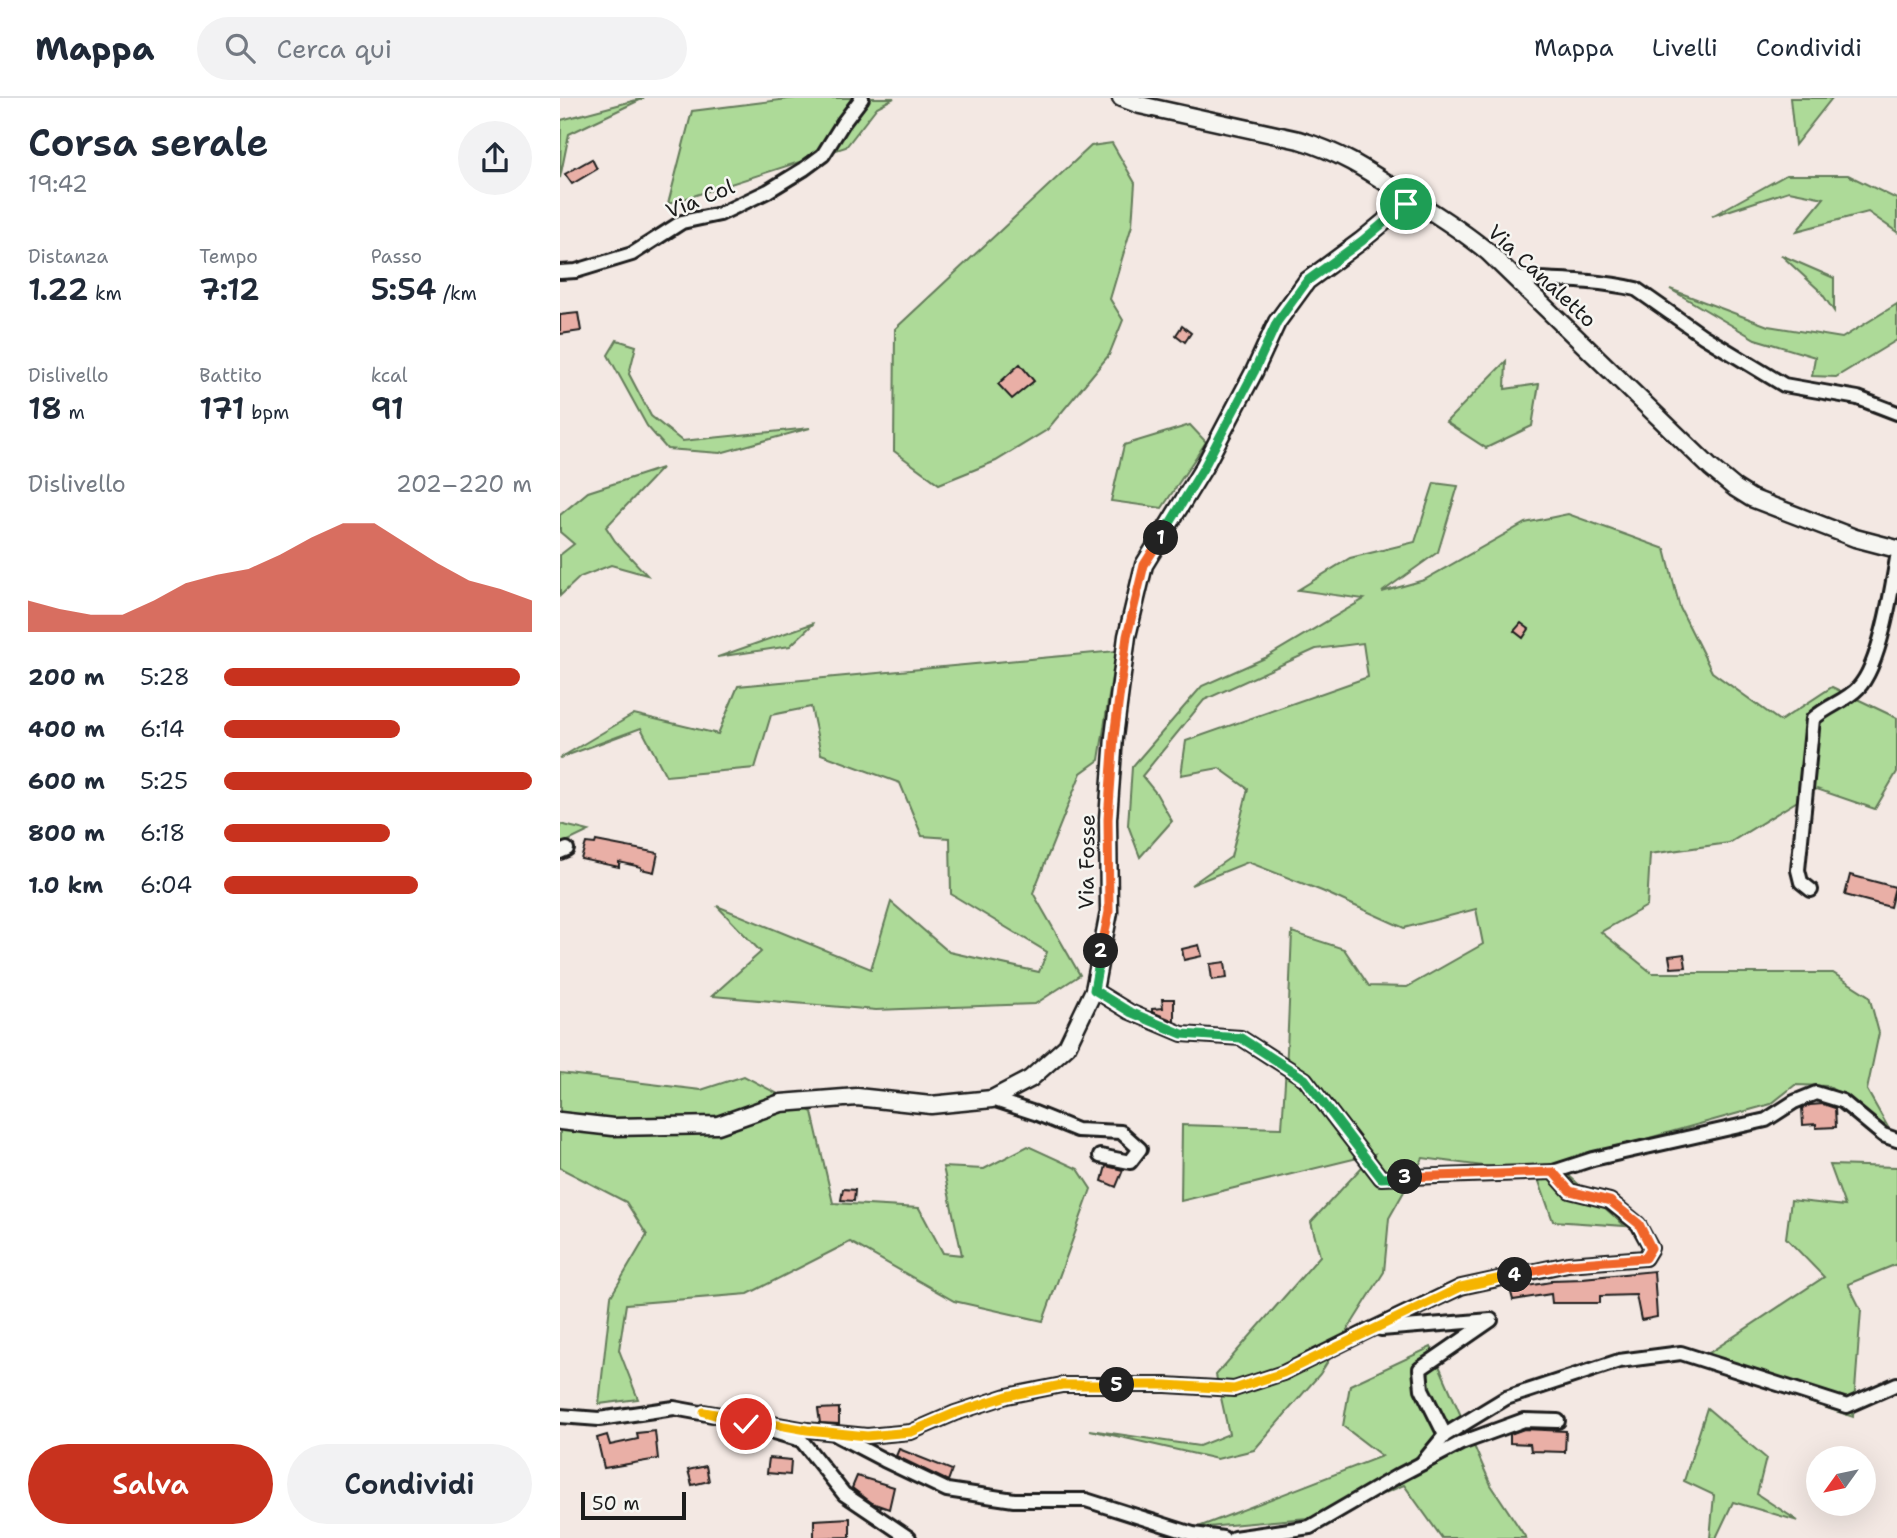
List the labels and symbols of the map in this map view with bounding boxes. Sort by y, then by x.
street label: Via Col [662,172,739,225]
pin [1376,174,1436,234]
street label: Via Canaletto [1482,218,1602,334]
pin: 1 [1144,520,1178,556]
street label: Via Fosse [1072,814,1102,910]
pin: 2 [1084,934,1118,968]
pin: 3 [1388,1160,1422,1194]
pin: 4 [1497,1258,1532,1292]
pin: 5 [1100,1368,1134,1402]
pin [716,1394,776,1454]
north arrow [1806,1446,1876,1516]
scale bar [581,1489,686,1521]

